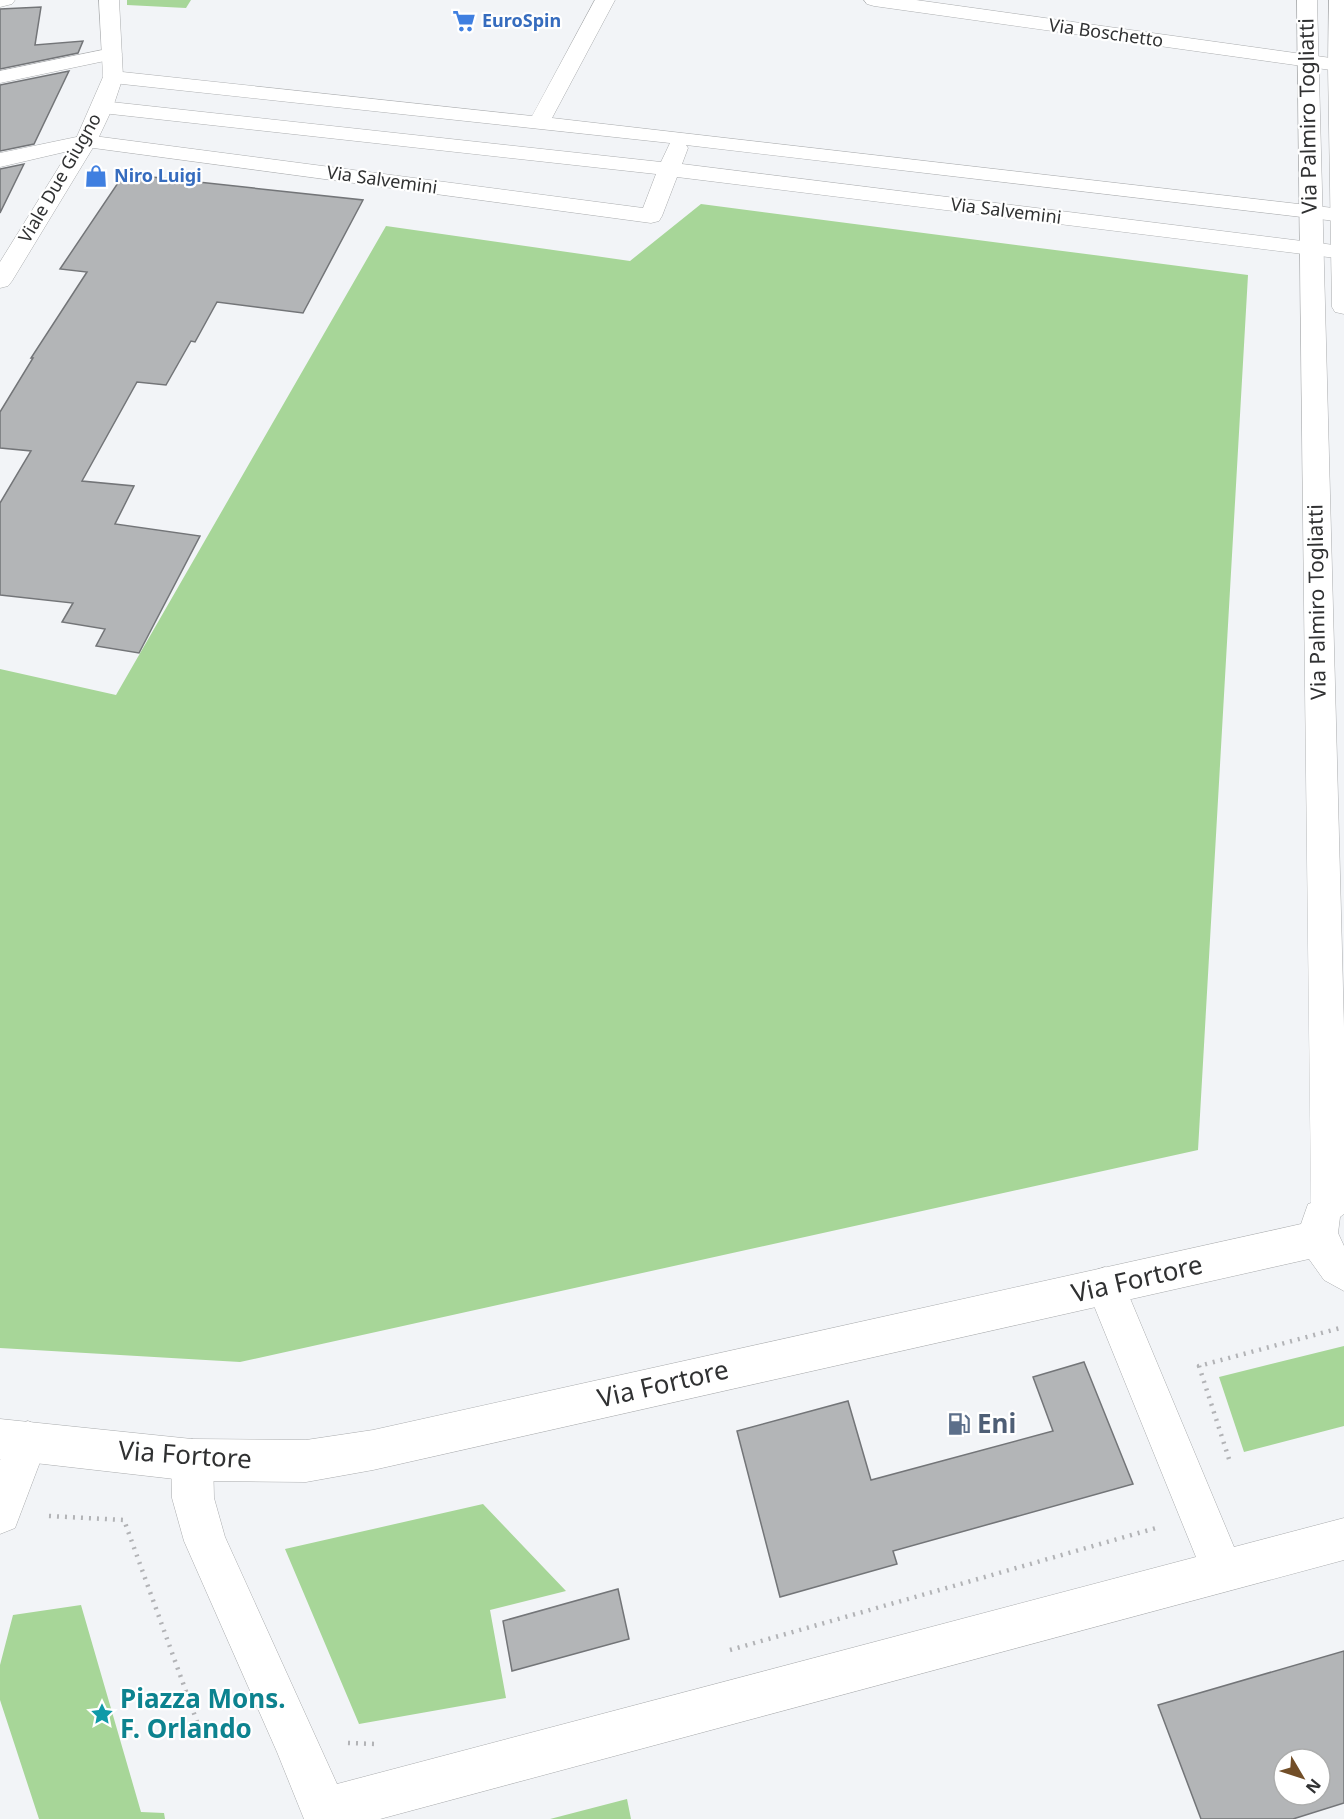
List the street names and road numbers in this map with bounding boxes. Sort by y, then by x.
street label: Via Boschetto [1047,12,1165,52]
street label: Via Palmiro Togliatti [1291,18,1323,214]
street label: Viale Due Giugno [12,108,106,247]
street label: Via Salvemini [325,159,439,199]
street label: Via Salvemini [949,191,1063,229]
street label: Via Palmiro Togliatti [1300,504,1332,700]
street label: Via Fortore [1068,1245,1206,1311]
street label: Via Fortore [594,1350,732,1416]
street label: Via Fortore [117,1431,253,1477]

